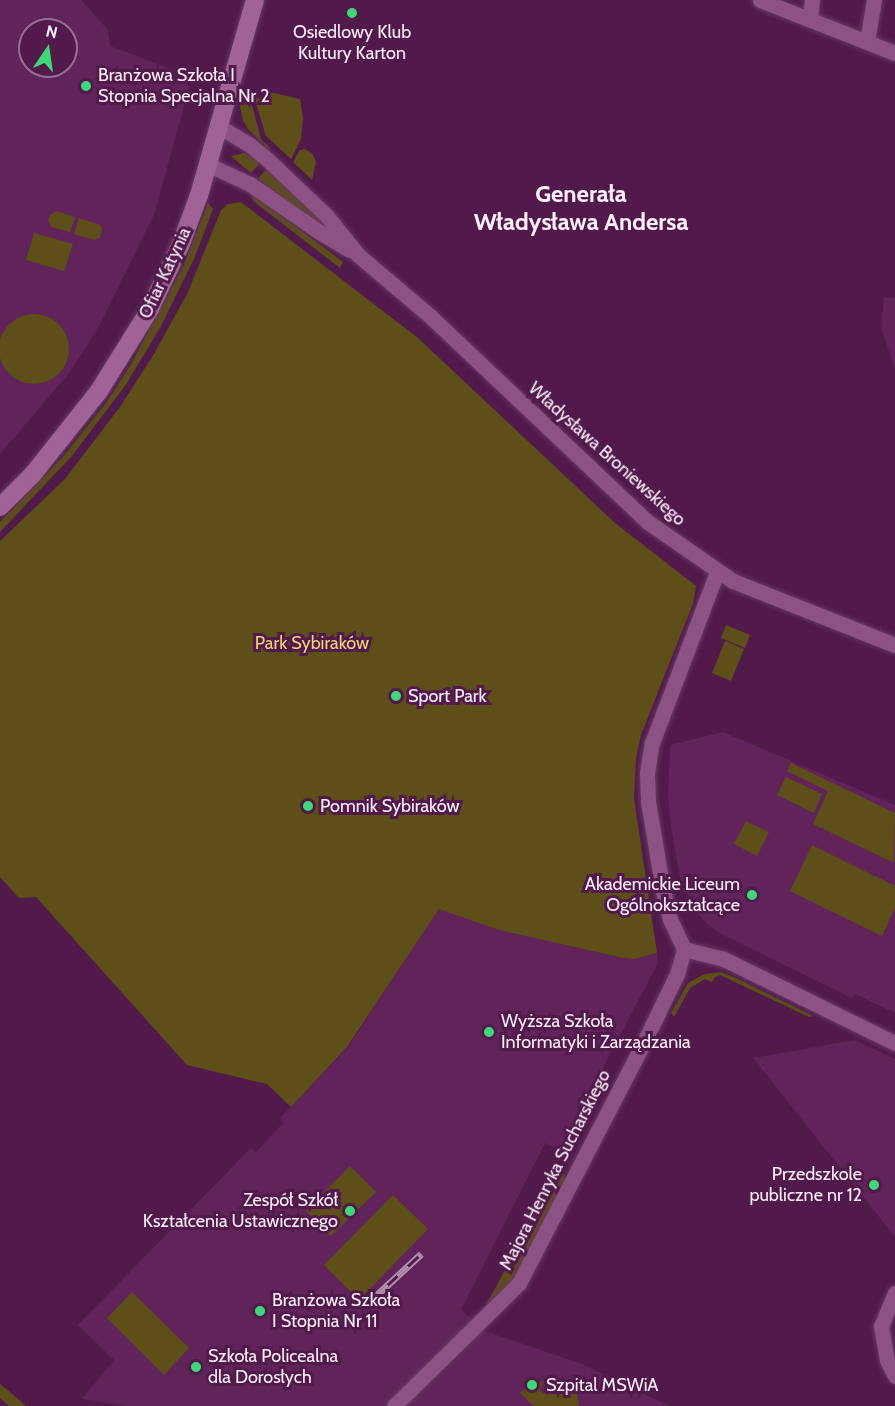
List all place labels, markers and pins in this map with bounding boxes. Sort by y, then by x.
marker: Osiedlowy Klub Kultury Karton [345,6,359,20]
place label: Osiedlowy Klub Kultury Karton [293,22,411,64]
place label: Branżowa Szkoła I Stopnia Specjalna Nr 2 [98,65,270,107]
marker: Branżowa Szkoła I Stopnia Specjalna Nr 2 [79,79,93,93]
place label: Sport Park [408,685,487,707]
marker: Sport Park [389,689,403,703]
place label: Pomnik Sybiraków [320,795,460,817]
marker: Pomnik Sybiraków [301,799,315,813]
place label: Akademickie Liceum Ogólnokształcące [585,874,740,916]
marker: Akademickie Liceum Ogólnokształcące [745,888,759,902]
place label: Wyższa Szkoła Informatyki i Zarządzania [501,1011,691,1054]
marker: Wyższa Szkoła Informatyki i Zarządzania [482,1025,496,1039]
place label: Przedszkole publiczne nr 12 [749,1164,862,1206]
marker: Przedszkole publiczne nr 12 [867,1178,881,1192]
place label: Zespół Szkół Kształcenia Ustawicznego [143,1190,338,1232]
marker: Zespół Szkół Kształcenia Ustawicznego [343,1204,357,1218]
place label: Branżowa Szkoła I Stopnia Nr 11 [272,1290,400,1332]
marker: Branżowa Szkoła I Stopnia Nr 11 [253,1304,267,1318]
place label: Szkoła Policealna dla Dorosłych [208,1346,338,1388]
marker: Szkoła Policealna dla Dorosłych [189,1360,203,1374]
place label: Szpital MSWiA [546,1374,658,1396]
marker: Szpital MSWiA [523,1376,541,1394]

